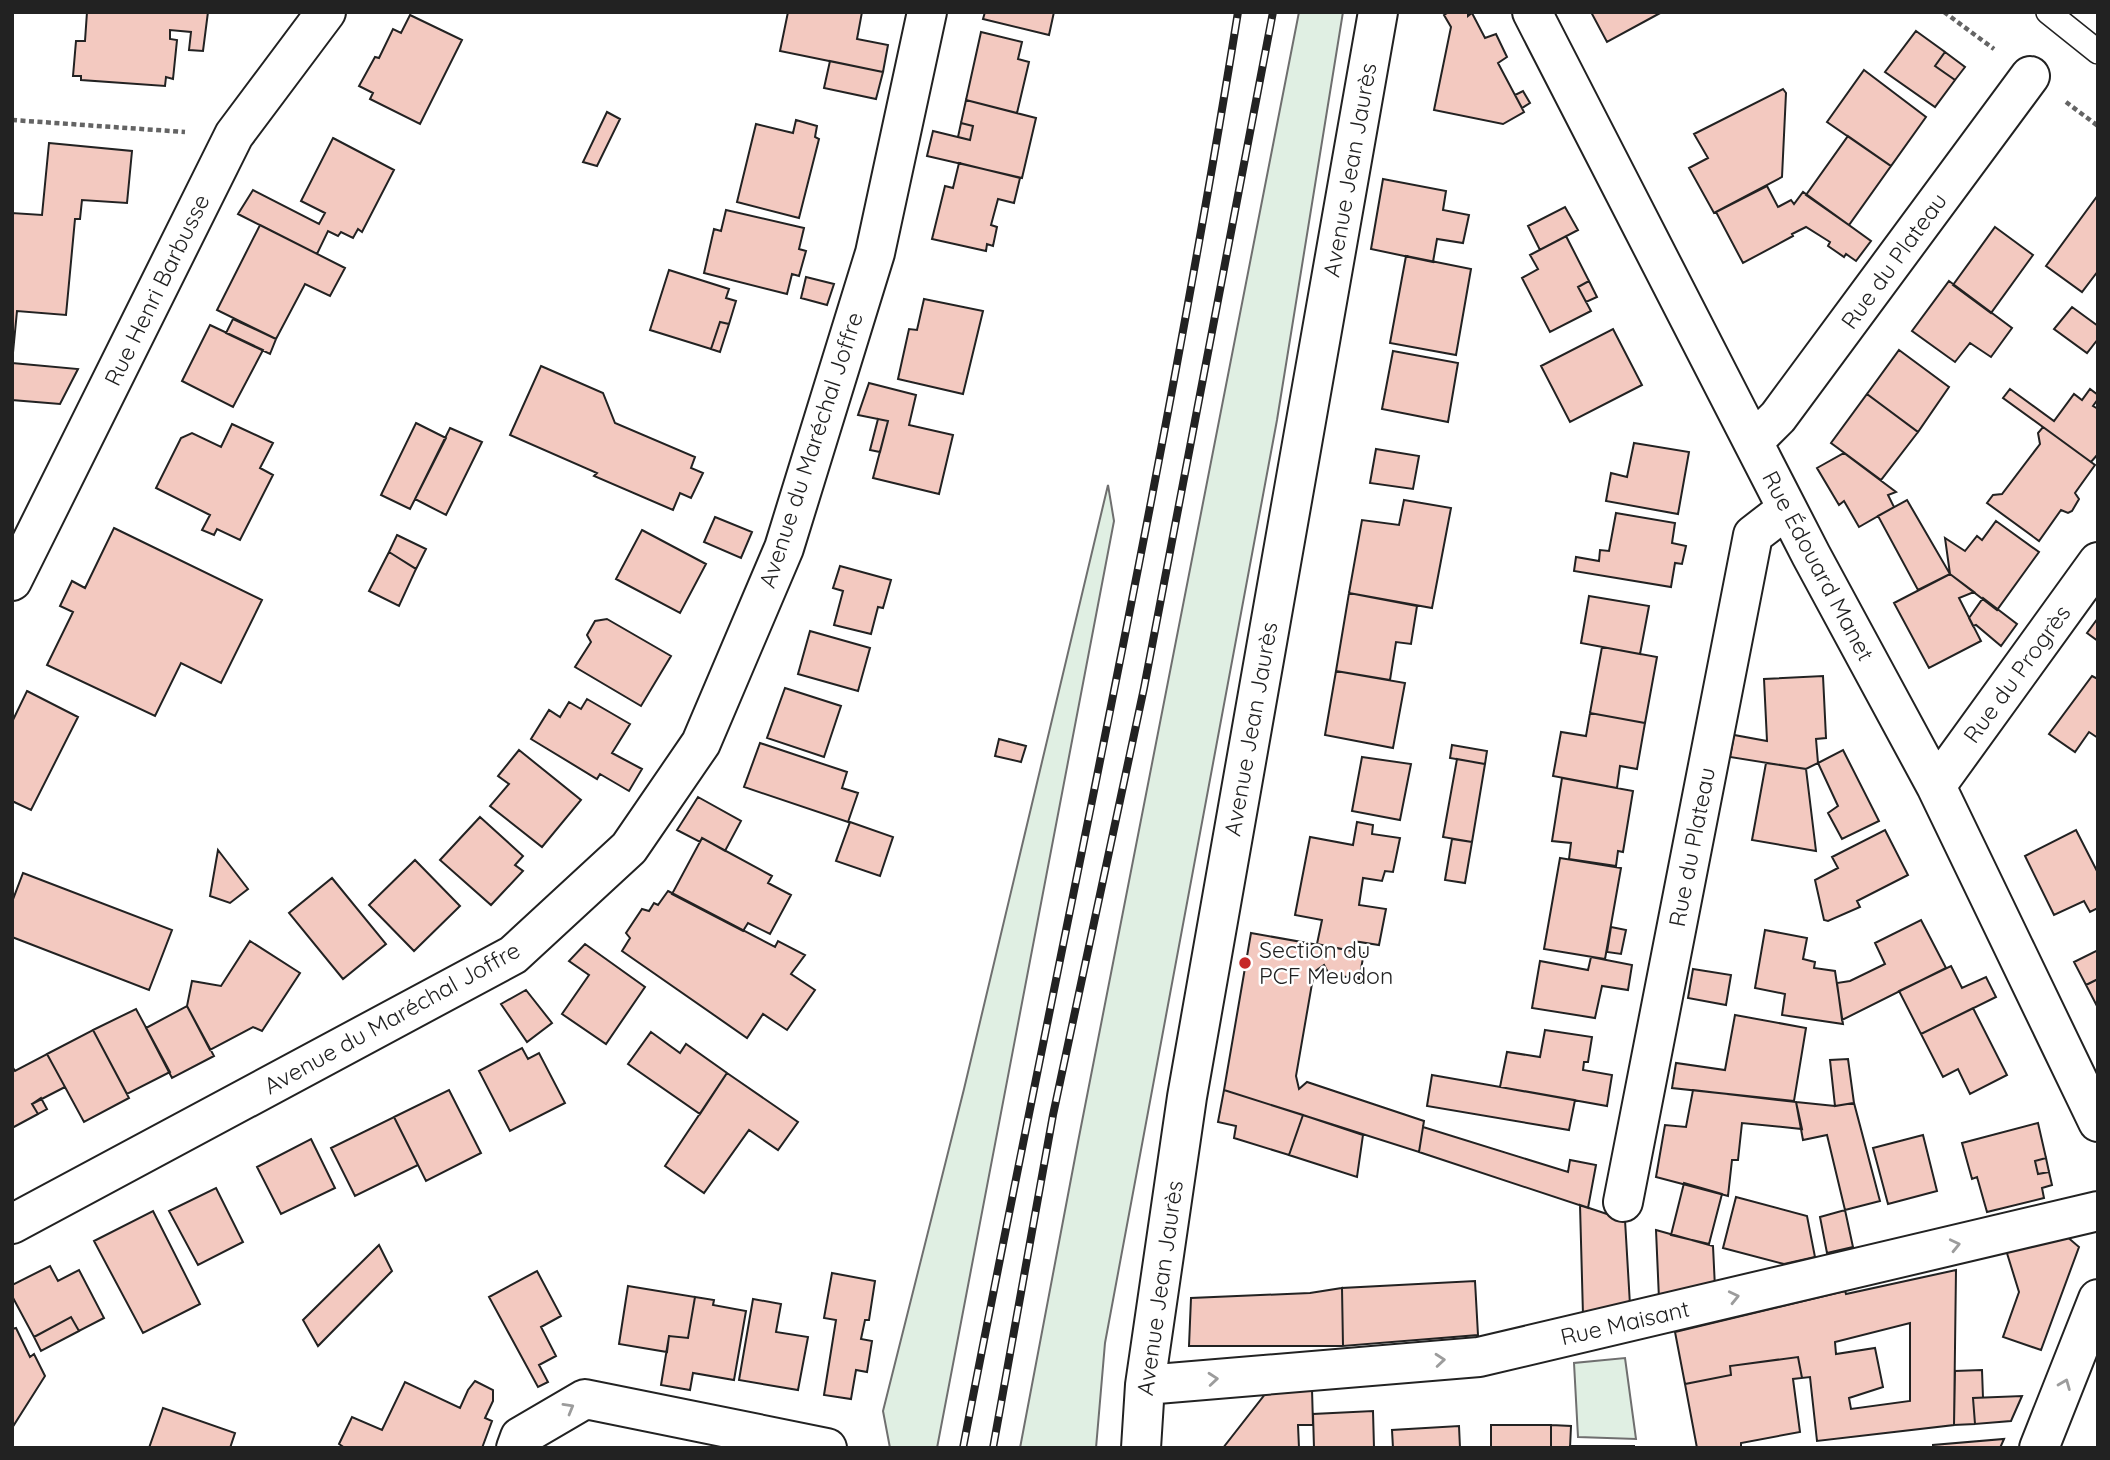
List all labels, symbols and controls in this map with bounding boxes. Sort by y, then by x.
street label: Avenue Jean Jaurès [1316,61,1383,279]
street label: Rue du Plateau [1834,187,1953,335]
street label: Rue Henri Barbusse [98,189,216,390]
street label: Avenue du Maréchal Joffre [752,308,869,591]
street label: Rue Édouard Manet [1756,466,1881,666]
street label: Rue du Progrès [1957,599,2076,748]
street label: Avenue Jean Jaurès [1217,620,1284,838]
street label: Rue du Plateau [1662,765,1721,929]
street label: Avenue du Maréchal Joffre [259,935,525,1100]
place label: Section du PCF Meudon [1259,935,1393,990]
marker: Section du PCF Meudon [1237,955,1253,971]
street label: Avenue Jean Jaurès [1130,1179,1189,1397]
one-way arrow [1949,1239,1961,1253]
one-way arrow [1728,1291,1740,1305]
street label: Rue Maisant [1558,1294,1692,1351]
one-way arrow [1434,1353,1446,1368]
one-way arrow [1208,1372,1219,1387]
one-way arrow [2056,1379,2070,1391]
one-way arrow [561,1403,574,1416]

